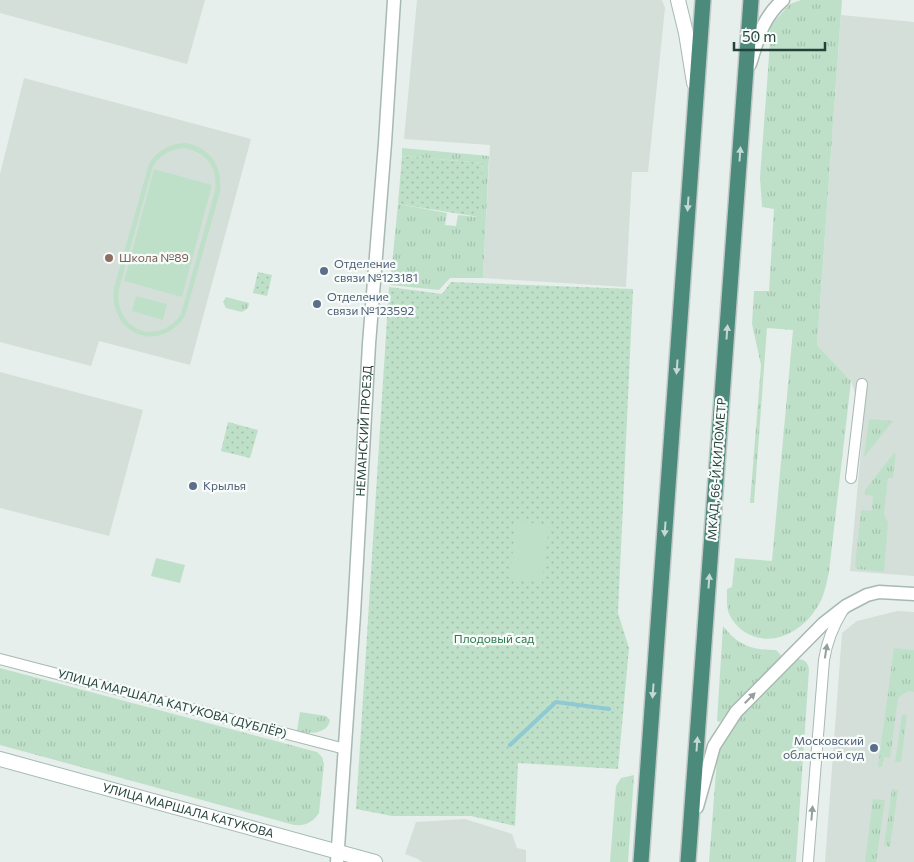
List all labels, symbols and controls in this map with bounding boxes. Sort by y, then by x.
scale bar [734,20,825,52]
text: 50 m [742,27,776,45]
one-way arrow [736,146,744,162]
one-way arrow [684,197,692,213]
place label: Школа №89 [119,250,189,264]
marker: Школа №89 [103,252,115,264]
place label: Отделение связи №123181 [334,256,418,284]
marker: Отделение связи №123181 [318,265,330,277]
place label: Отделение связи №123592 [327,289,414,317]
marker: Отделение связи №123592 [311,298,323,310]
one-way arrow [723,324,731,340]
one-way arrow [672,359,680,375]
street label: НЕМАНСКИЙ ПРОЕЗД [353,364,374,497]
street label: МКАД, 66-Й КИЛОМЕТР [704,397,728,541]
place label: Крылья [203,478,246,492]
marker: Крылья [187,480,199,492]
one-way arrow [660,521,668,537]
one-way arrow [705,573,713,589]
park label: Плодовый сад [454,631,534,645]
one-way arrow [822,643,830,659]
street label: УЛИЦА МАРШАЛА КАТУКОВА (ДУБЛЁР) [56,666,288,740]
one-way arrow [649,683,657,699]
one-way arrow [744,692,756,704]
place label: Московский областной суд [783,733,864,761]
one-way arrow [693,735,701,751]
marker: Московский областной суд [868,742,880,754]
street label: УЛИЦА МАРШАЛА КАТУКОВА [101,779,276,840]
one-way arrow [808,805,816,821]

